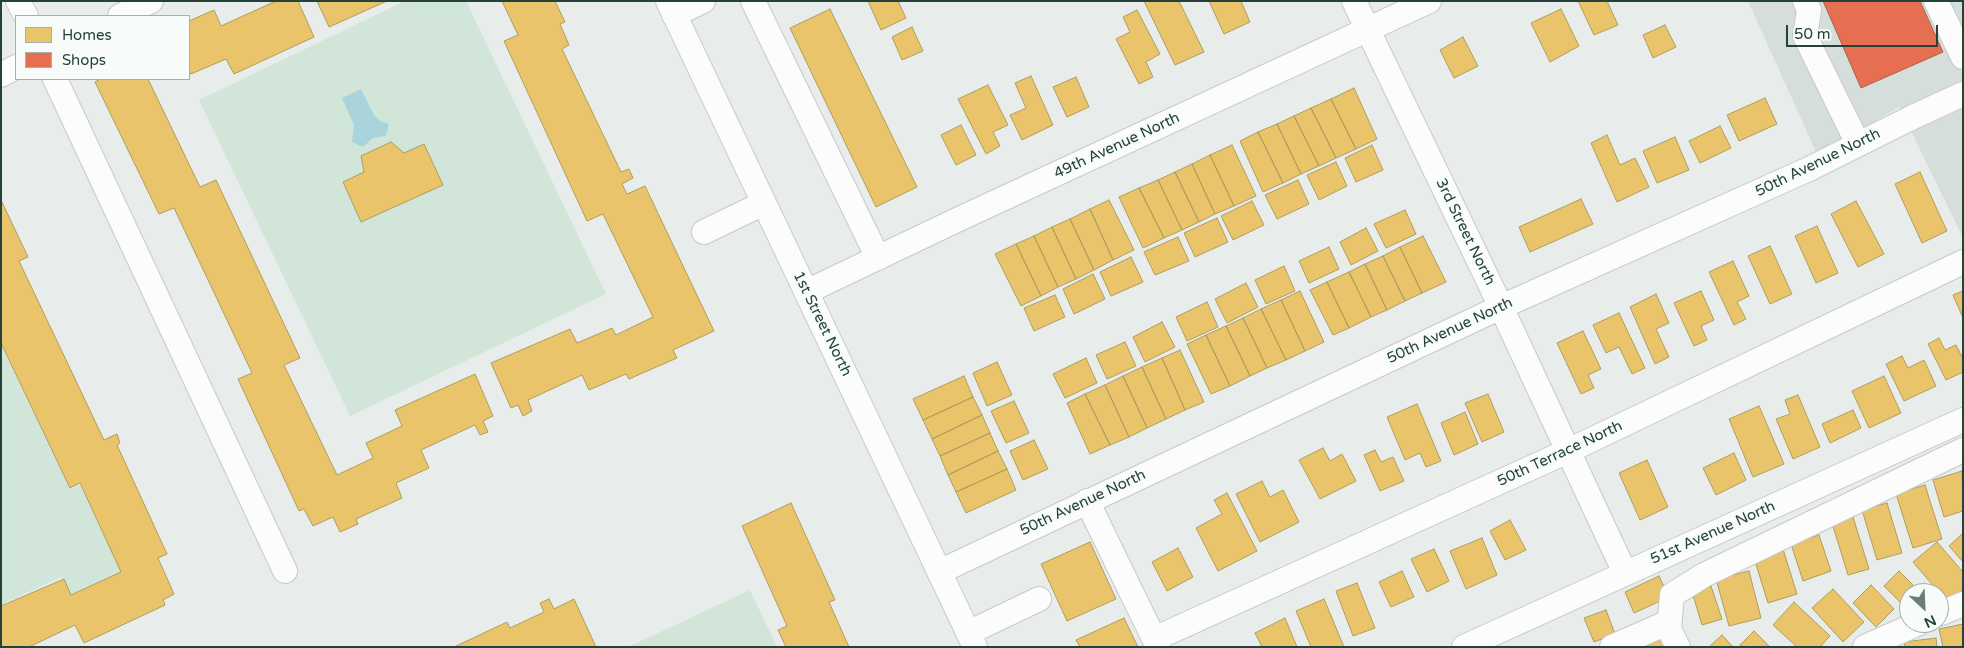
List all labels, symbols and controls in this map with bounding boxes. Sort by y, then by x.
legend [15,15,190,80]
scale bar [1789,15,1942,47]
text: 50 m [1794,25,1831,43]
text: Homes [62,26,112,44]
text: Shops [62,51,106,69]
street label: 49th Avenue North [1051,109,1183,183]
street label: 50th Avenue North [1753,125,1883,201]
street label: 3rd Street North [1431,176,1499,288]
street label: 1st Street North [789,269,855,379]
street label: 50th Avenue North [1384,294,1516,368]
street label: 50th Terrace North [1495,417,1625,491]
street label: 50th Avenue North [1017,466,1149,540]
street label: 51st Avenue North [1648,497,1778,569]
north arrow [1899,583,1949,633]
text: N [1921,611,1939,631]

